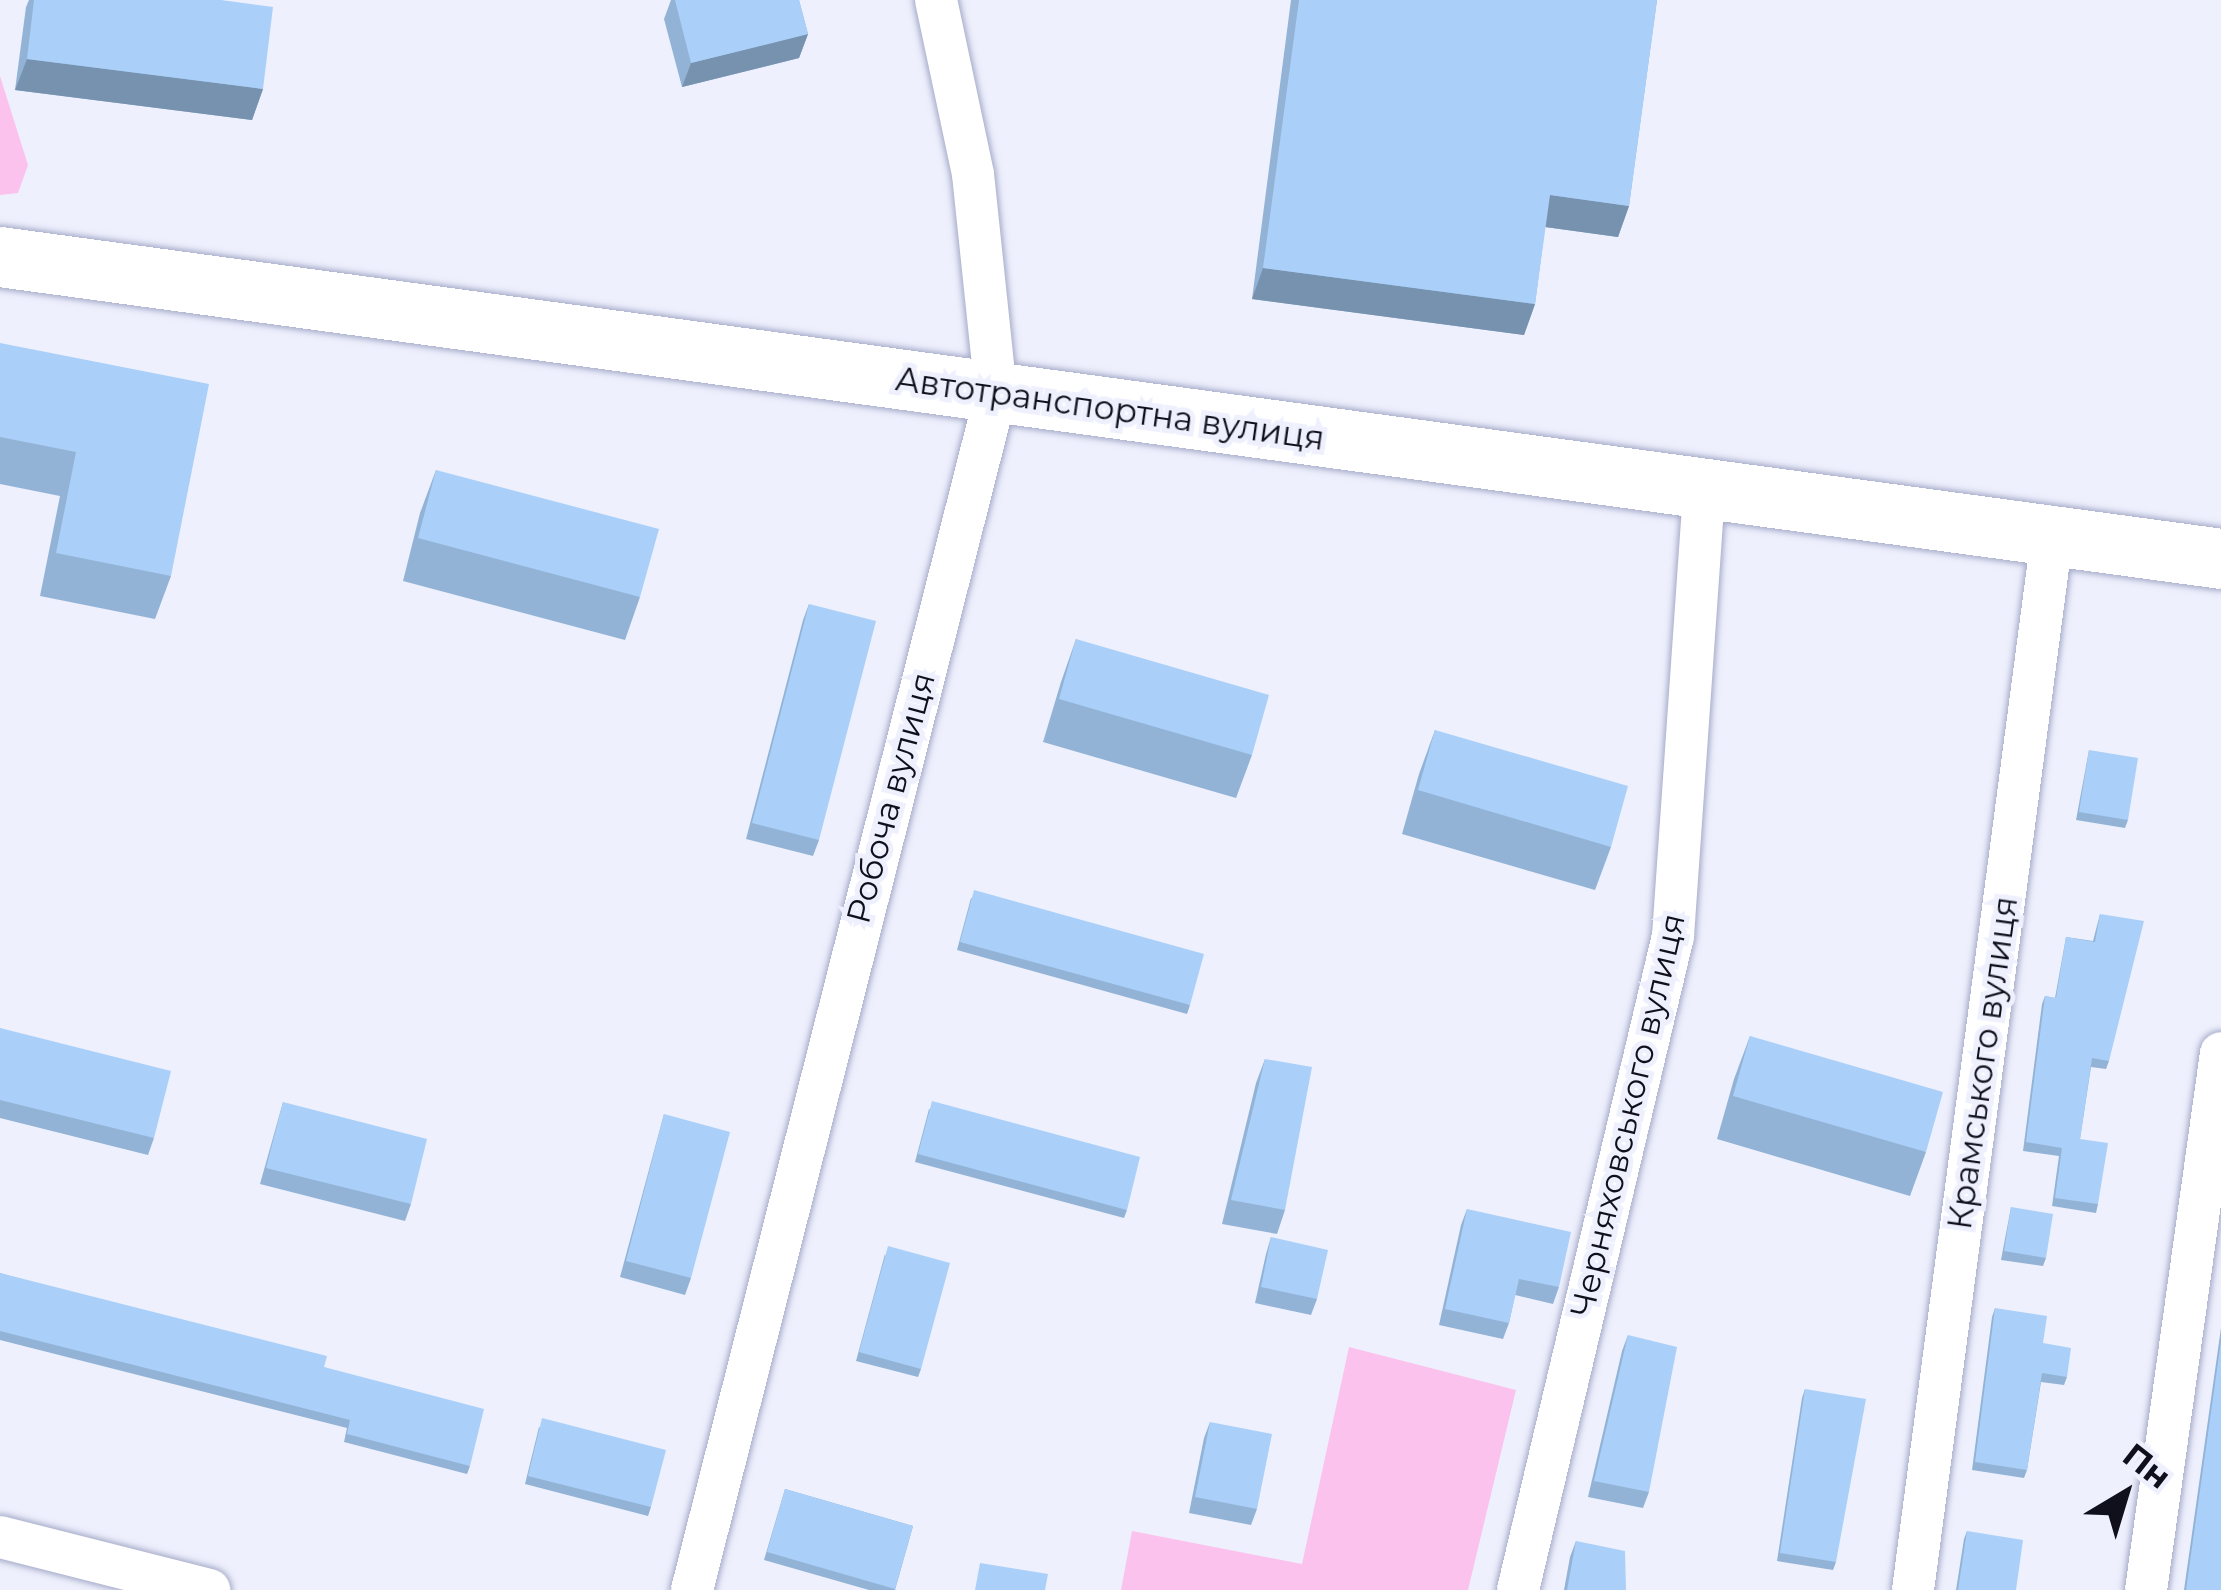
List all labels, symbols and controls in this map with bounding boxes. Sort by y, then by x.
street label: Автотранспортна вулиця [893,359,1327,459]
street label: Робоча вулиця [838,668,944,928]
street label: Крамського вулиця [1940,894,2026,1232]
street label: Черняховського вулиця [1562,910,1694,1320]
north arrow [2065,1434,2185,1554]
text: Пн [2115,1435,2179,1497]

